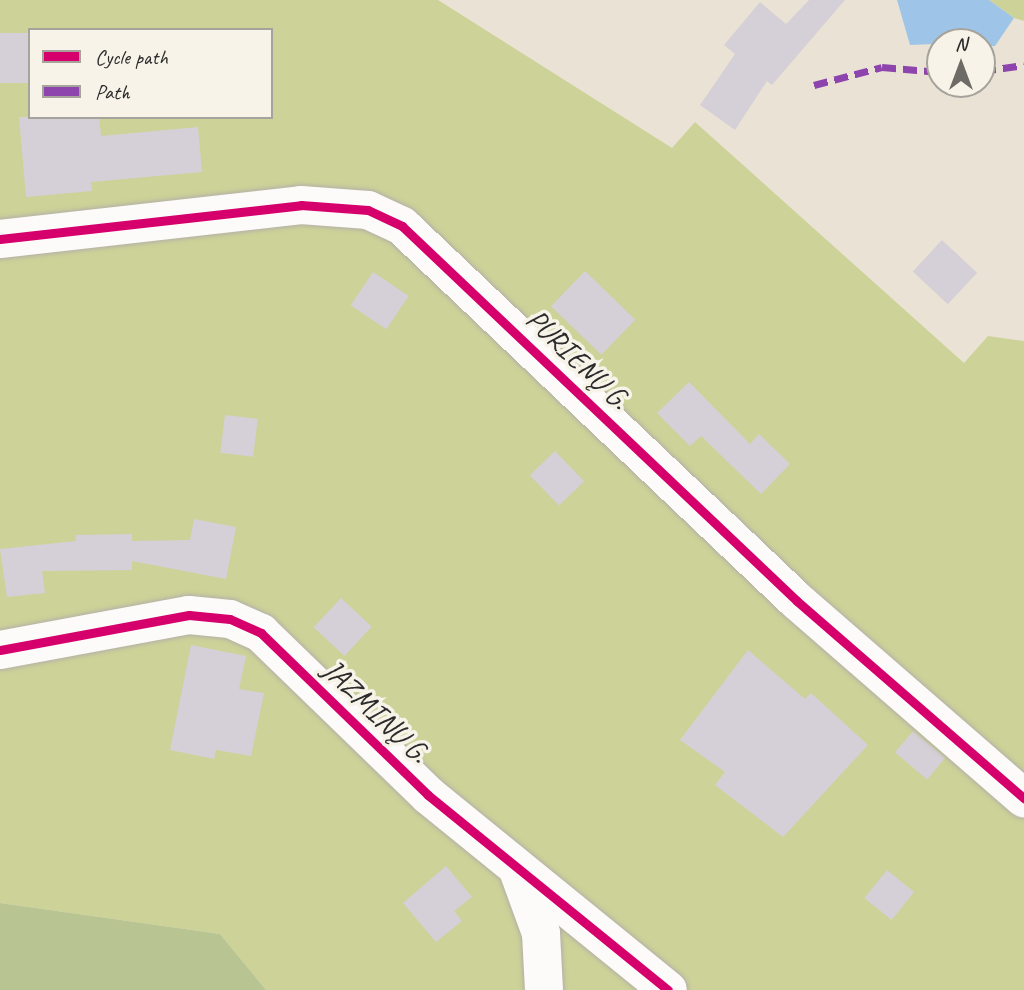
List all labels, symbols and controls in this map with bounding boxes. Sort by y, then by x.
legend [28,28,273,119]
north arrow [926,28,996,98]
text: N [955,32,967,56]
text: Cycle path [95,44,168,70]
text: Path [95,79,130,105]
street label: PURIENŲ G. [519,301,637,417]
street label: JAZMINŲ G. [315,651,437,771]

